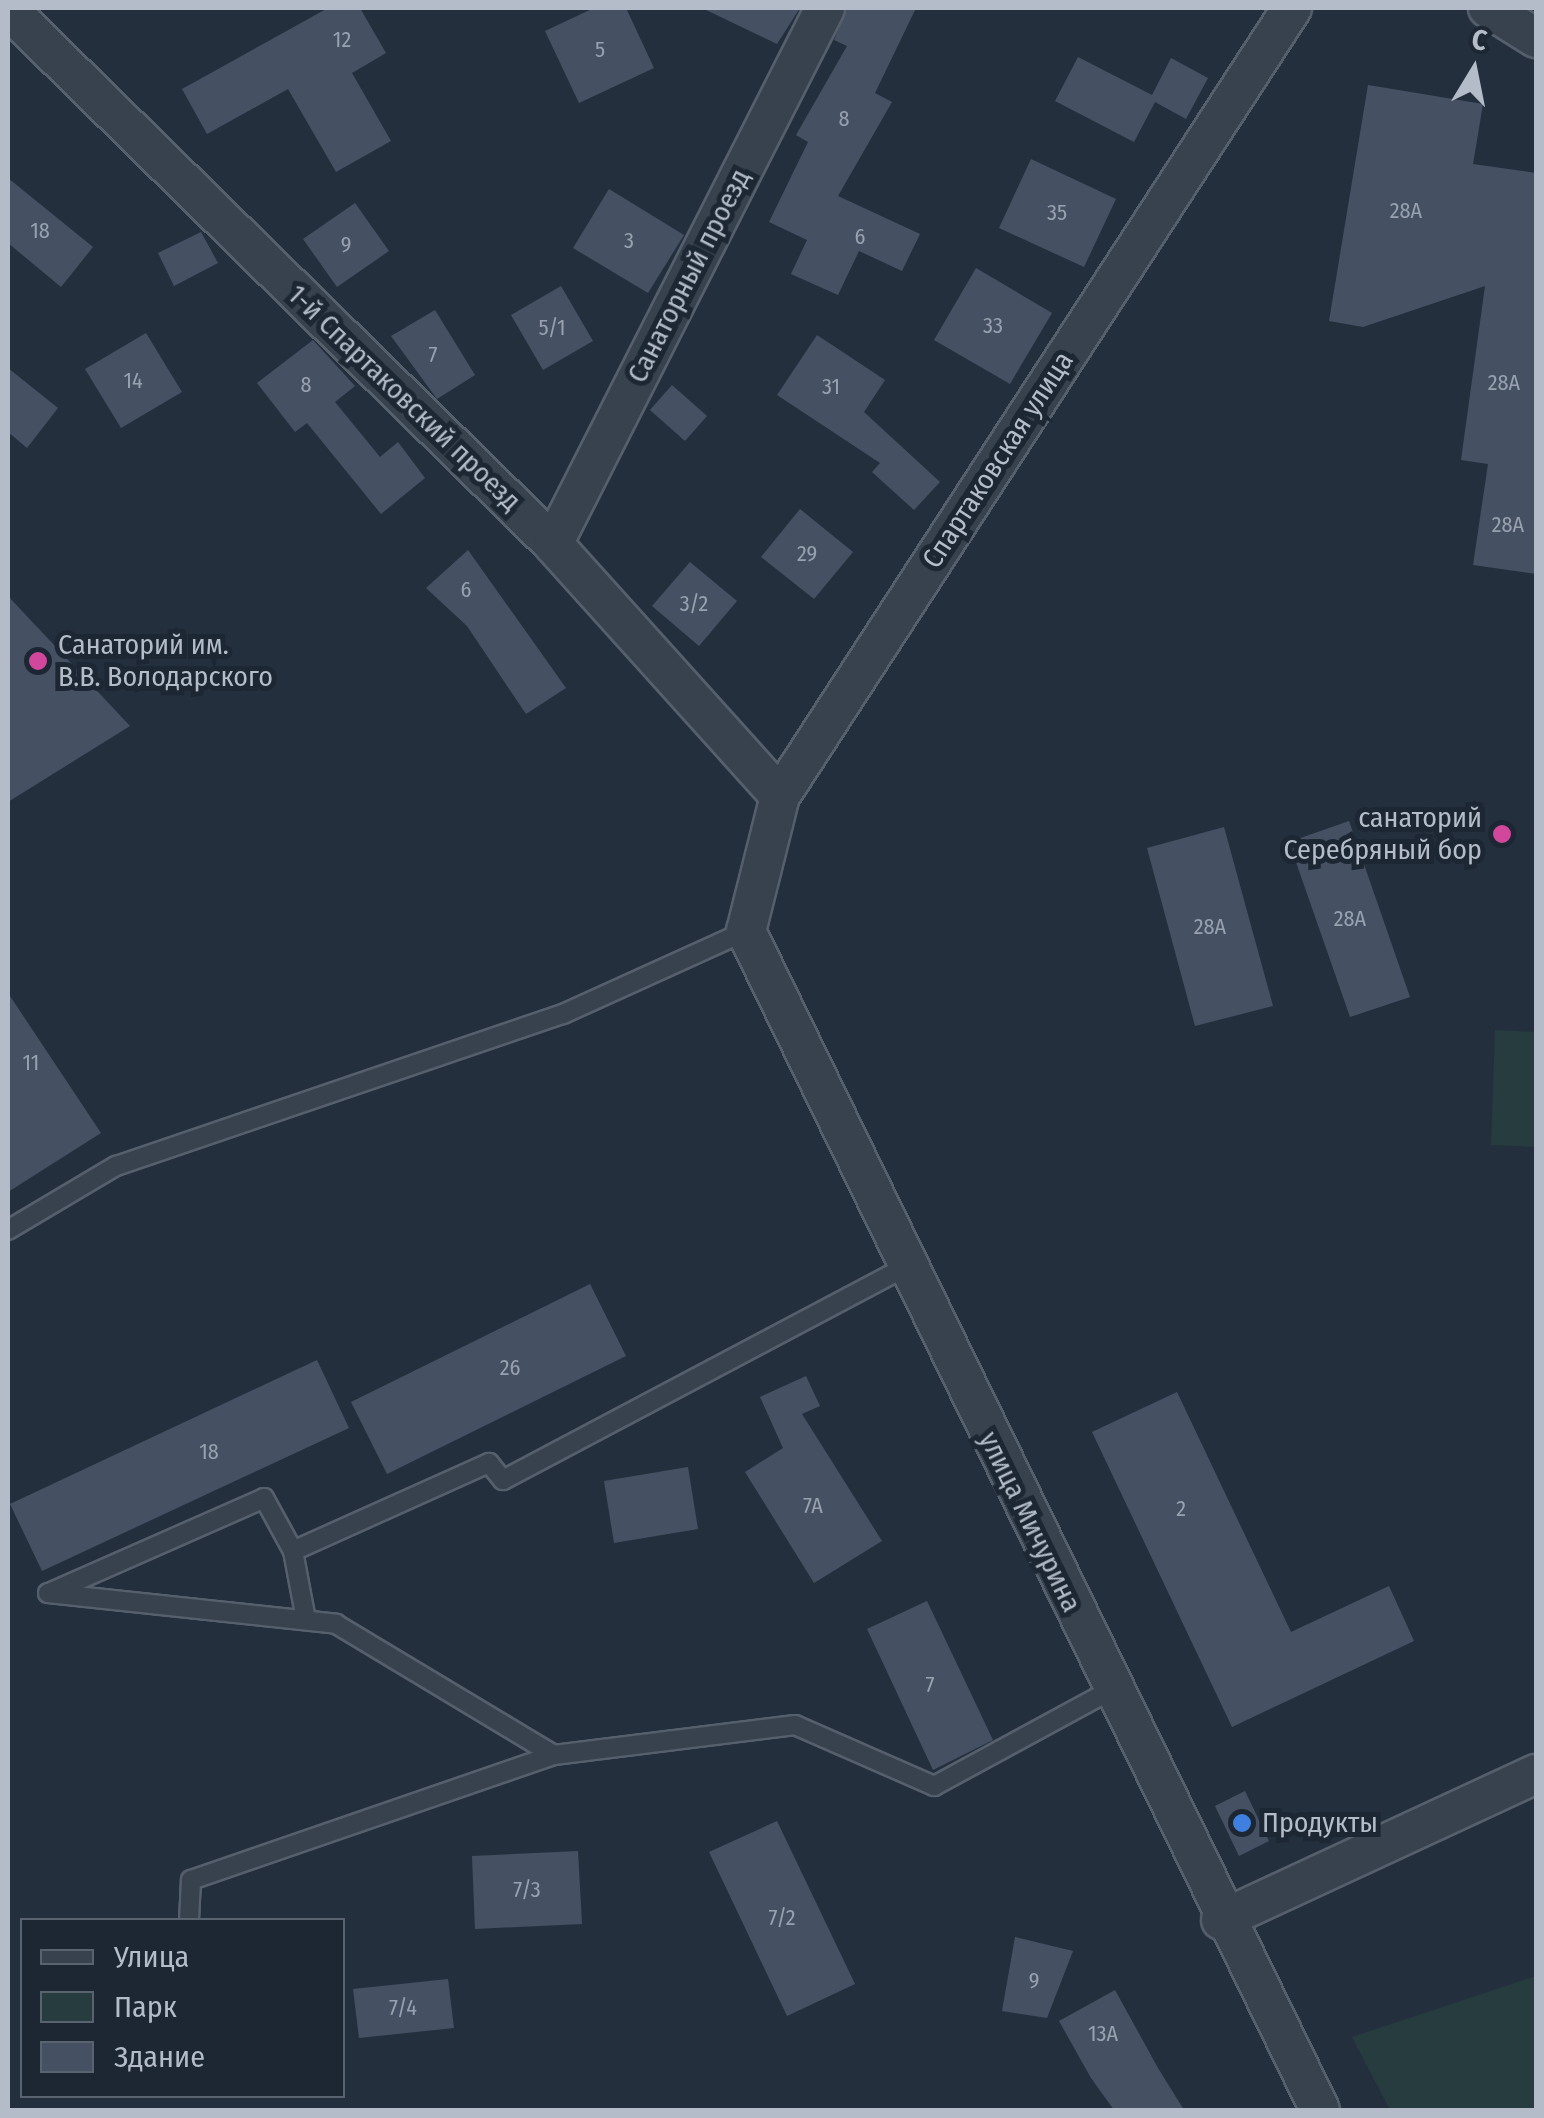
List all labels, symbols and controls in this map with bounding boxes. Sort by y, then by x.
north arrow [1424,20,1524,120]
text: С [1469,22,1489,57]
house number: 12 [333,27,351,53]
house number: 5 [595,37,605,63]
house number: 8 [839,106,849,132]
street label: Санаторный проезд [621,164,757,388]
house number: 28А [1390,198,1422,224]
house number: 35 [1047,200,1067,226]
house number: 18 [30,218,50,244]
house number: 6 [855,224,865,250]
house number: 3 [624,228,634,254]
house number: 9 [341,232,351,258]
street label: 1-й Спартаковский проезд [281,278,527,518]
house number: 33 [983,313,1003,339]
house number: 5/1 [538,315,566,341]
house number: 7 [429,342,437,368]
street label: Спартаковская улица [915,345,1081,575]
house number: 14 [123,368,143,394]
house number: 28А [1488,370,1520,396]
house number: 8 [301,372,311,398]
house number: 31 [822,374,840,400]
house number: 28А [1492,512,1524,538]
house number: 29 [797,541,817,567]
house number: 6 [461,577,471,603]
house number: 3/2 [680,591,708,617]
place label: Санаторий им. В.В. Володарского [58,628,273,694]
marker: Санаторий им. В.В. Володарского [27,650,49,672]
place label: санаторий Серебряный бор [1283,801,1482,867]
marker: санаторий Серебряный бор [1491,823,1513,845]
house number: 28А [1334,906,1366,932]
house number: 28А [1194,914,1226,940]
house number: 11 [23,1050,39,1076]
house number: 26 [500,1355,520,1381]
street label: улица Мичурина [972,1426,1088,1618]
house number: 18 [199,1439,219,1465]
house number: 7А [803,1493,823,1519]
house number: 2 [1176,1496,1186,1522]
house number: 7 [926,1672,934,1698]
place label: Продукты [1262,1806,1378,1840]
marker: Продукты [1231,1812,1253,1834]
house number: 7/3 [513,1877,541,1903]
house number: 7/2 [768,1905,796,1931]
legend [20,1918,345,2098]
text: Улица [114,1939,189,1975]
house number: 9 [1029,1968,1039,1994]
text: Парк [114,1989,177,2025]
house number: 7/4 [389,1995,417,2021]
house number: 13А [1088,2021,1118,2047]
text: Здание [114,2039,205,2075]

